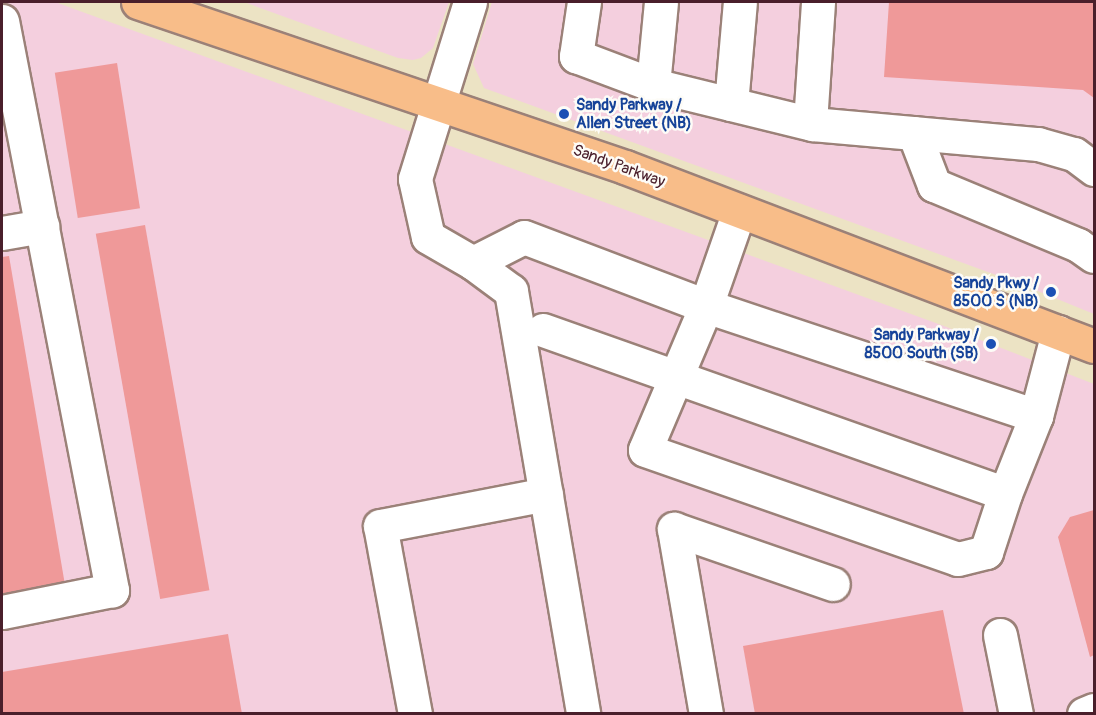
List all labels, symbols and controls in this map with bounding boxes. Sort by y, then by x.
place label: Sandy Parkway / Allen Street (NB) [576,95,692,133]
marker: Sandy Parkway / Allen Street (NB) [557,107,571,121]
street label: Sandy Parkway [570,140,668,192]
place label: Sandy Pkwy / 8500 S (NB) [953,273,1039,311]
marker: Sandy Pkwy / 8500 S (NB) [1044,285,1058,299]
place label: Sandy Parkway / 8500 South (SB) [864,325,979,363]
marker: Sandy Parkway / 8500 South (SB) [984,337,998,351]

